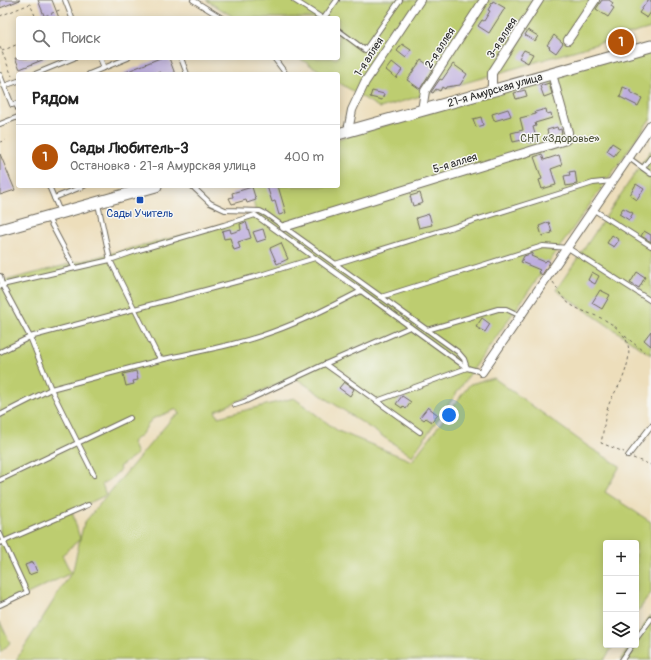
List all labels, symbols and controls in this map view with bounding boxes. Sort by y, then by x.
street label: 3-я аллея [484,15,520,61]
search box [16,16,340,60]
street label: 2-я аллея [422,25,458,71]
icon: search [30,27,52,49]
pin: 1 [608,27,634,57]
text: Поиск [62,29,101,48]
street label: 1-я аллея [352,35,386,79]
street label: 21-я Амурская улица [446,70,544,110]
text: Рядом [32,88,79,109]
park label: СНТ «Здоровье» [520,132,600,145]
text: Сады Любитель-3 [70,139,189,158]
text: 1 [42,149,48,165]
text: 400 m [284,149,324,165]
street label: 5-я аллея [431,150,479,176]
text: Остановка · 21-я Амурская улица [70,158,256,174]
marker: Сады Учитель [135,195,145,205]
place label: Сады Учитель [107,207,173,220]
your location [439,405,459,425]
map controls [603,540,639,648]
button: + [603,540,639,576]
button: − [603,576,639,612]
button: layers [603,612,639,648]

